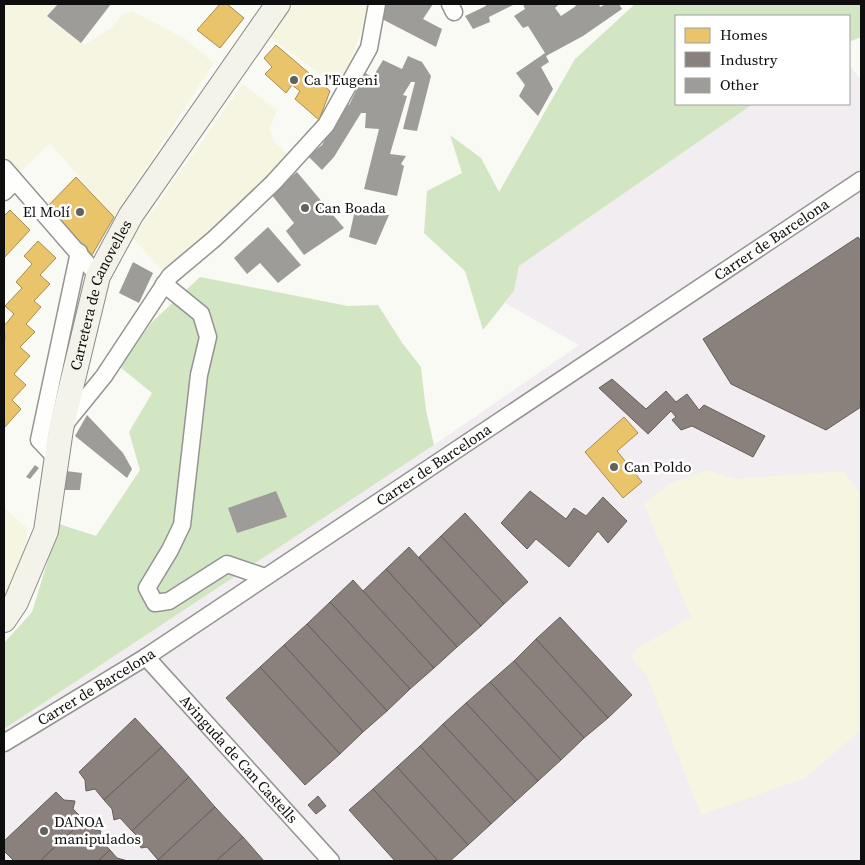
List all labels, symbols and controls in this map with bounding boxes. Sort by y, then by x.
legend [675,15,850,105]
text: Homes [720,24,767,45]
text: Industry [720,49,778,70]
place label: Ca l'Eugeni [304,69,378,90]
marker: Ca l'Eugeni [288,74,300,86]
text: Other [720,74,759,95]
street label: Carrer de Barcelona [710,193,833,285]
place label: Can Boada [315,197,386,218]
place label: El Molí [23,201,71,222]
marker: Can Boada [299,202,311,214]
marker: El Molí [74,206,86,218]
street label: Carretera de Canovelles [65,216,136,372]
street label: Carrer de Barcelona [372,418,496,511]
place label: Can Poldo [624,456,691,477]
marker: Can Poldo [608,461,620,473]
street label: Carrer de Barcelona [33,643,159,730]
street label: Avinguda de Can Castells [175,690,303,828]
place label: DANOA manipulados [54,811,141,849]
marker: DANOA manipulados [38,825,50,837]

